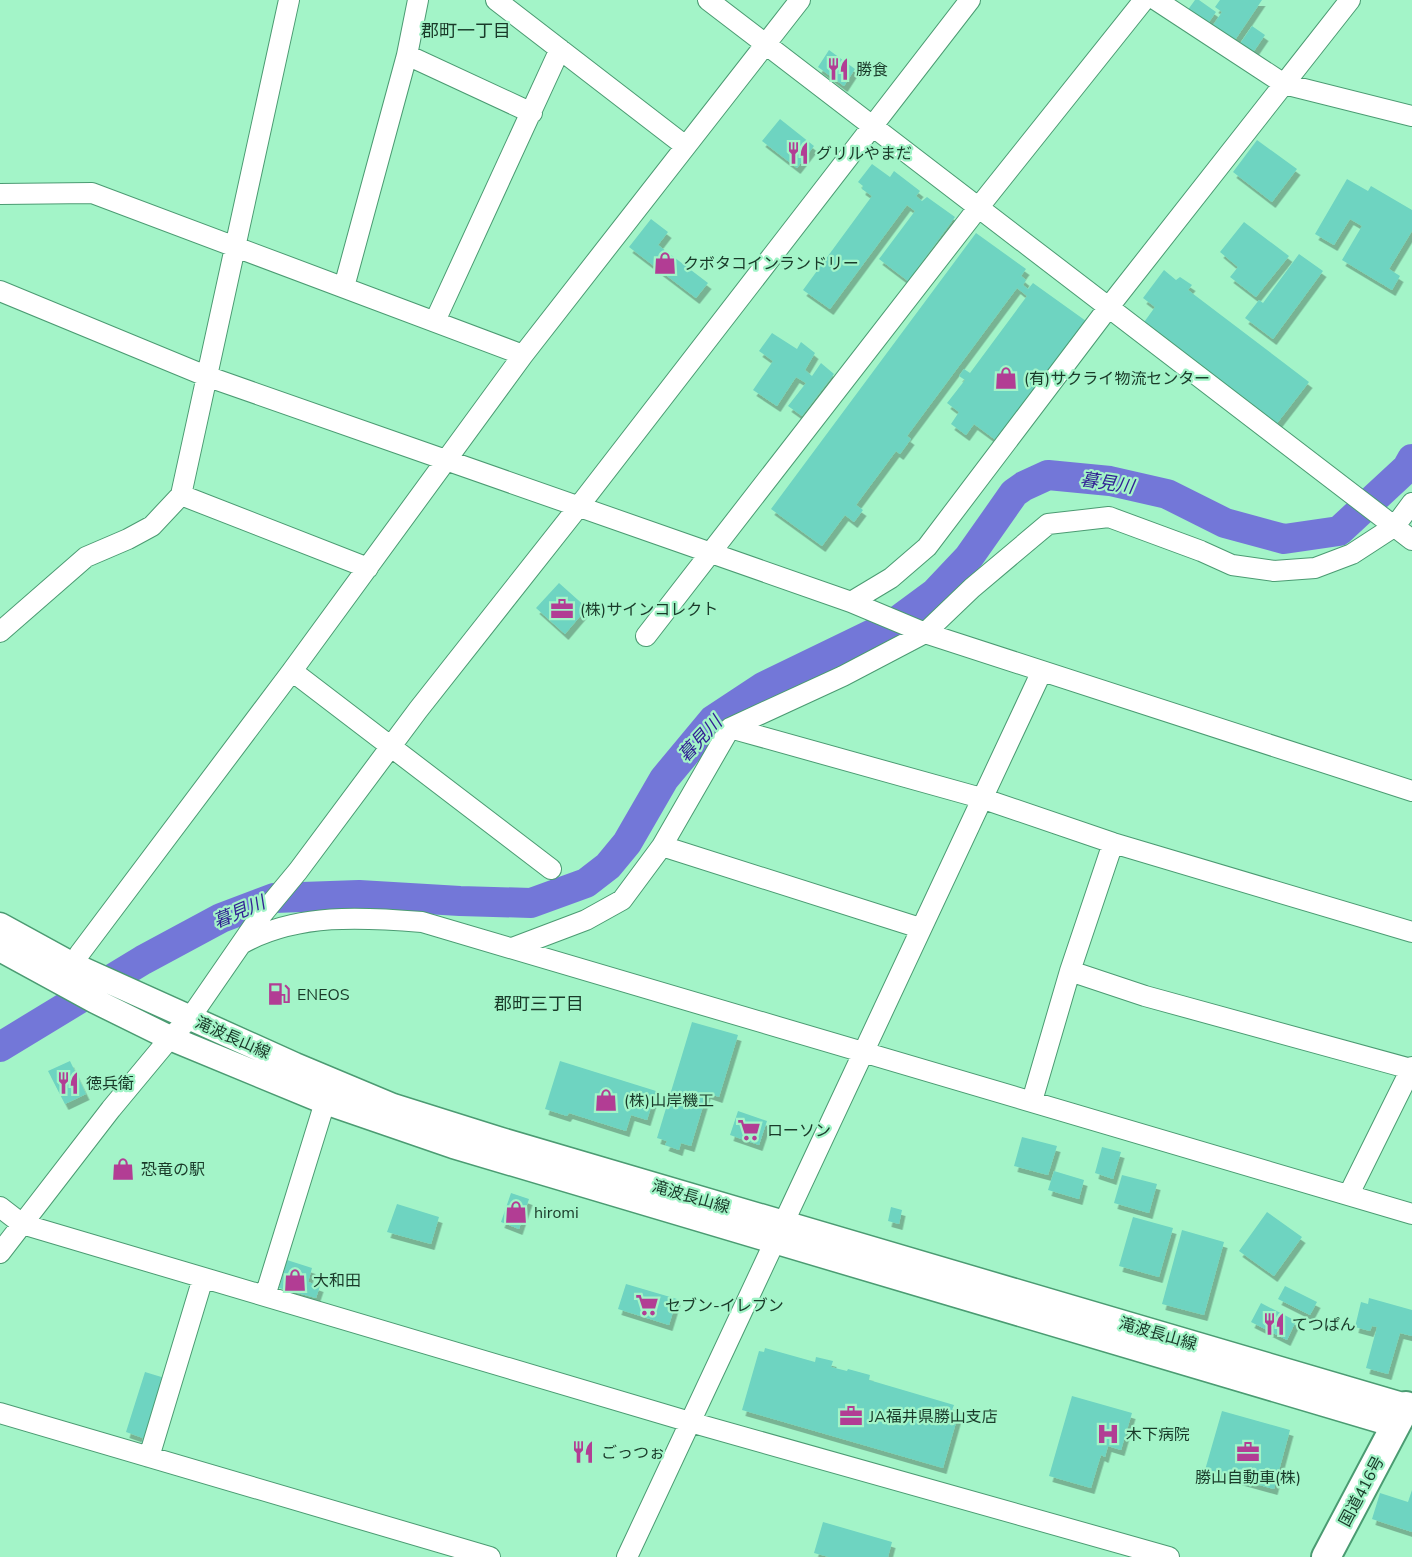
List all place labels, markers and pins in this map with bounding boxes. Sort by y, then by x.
restaurant icon: 勝食 [825,56,851,82]
place label: 勝食 [856,59,888,81]
restaurant icon: グリルやまだ [785,140,811,166]
place label: グリルやまだ [816,143,912,165]
shop icon: クボタコインランドリー [652,250,678,276]
place label: クボタコインランドリー [683,253,859,275]
shop icon: (有)サクライ物流センター [993,365,1019,391]
place label: (有)サクライ物流センター [1024,368,1210,390]
office icon: (株)サインコレクト [549,596,575,622]
place label: (株)サインコレクト [580,599,718,621]
fuel station icon: ENEOS [266,981,292,1007]
place label: ENEOS [297,984,350,1006]
restaurant icon: 徳兵衛 [55,1070,81,1096]
place label: 徳兵衛 [86,1073,134,1095]
shop icon: (株)山岸機工 [593,1087,619,1113]
place label: (株)山岸機工 [624,1090,714,1112]
supermarket icon: ローソン [736,1117,762,1143]
place label: ローソン [767,1120,831,1142]
shop icon: 恐竜の駅 [110,1156,136,1182]
place label: 恐竜の駅 [141,1159,205,1181]
shop icon: hiromi [503,1199,529,1225]
place label: hiromi [534,1202,579,1224]
shop icon: 大和田 [282,1267,308,1293]
place label: 大和田 [313,1270,361,1292]
supermarket icon: セブン-イレブン [634,1292,660,1318]
place label: セブン-イレブン [665,1295,784,1317]
restaurant icon: てつぱん [1261,1311,1287,1337]
place label: てつぱん [1292,1314,1356,1336]
office icon: JA福井県勝山支店 [838,1403,864,1429]
place label: JA福井県勝山支店 [868,1406,998,1428]
hospital icon: 木下病院 [1095,1421,1121,1447]
place label: 木下病院 [1126,1424,1190,1446]
restaurant icon: ごっつぉ [570,1439,596,1465]
office icon: 勝山自動車(株) [1235,1439,1261,1465]
place label: ごっつぉ [601,1442,665,1464]
place label: 勝山自動車(株) [1195,1467,1301,1489]

